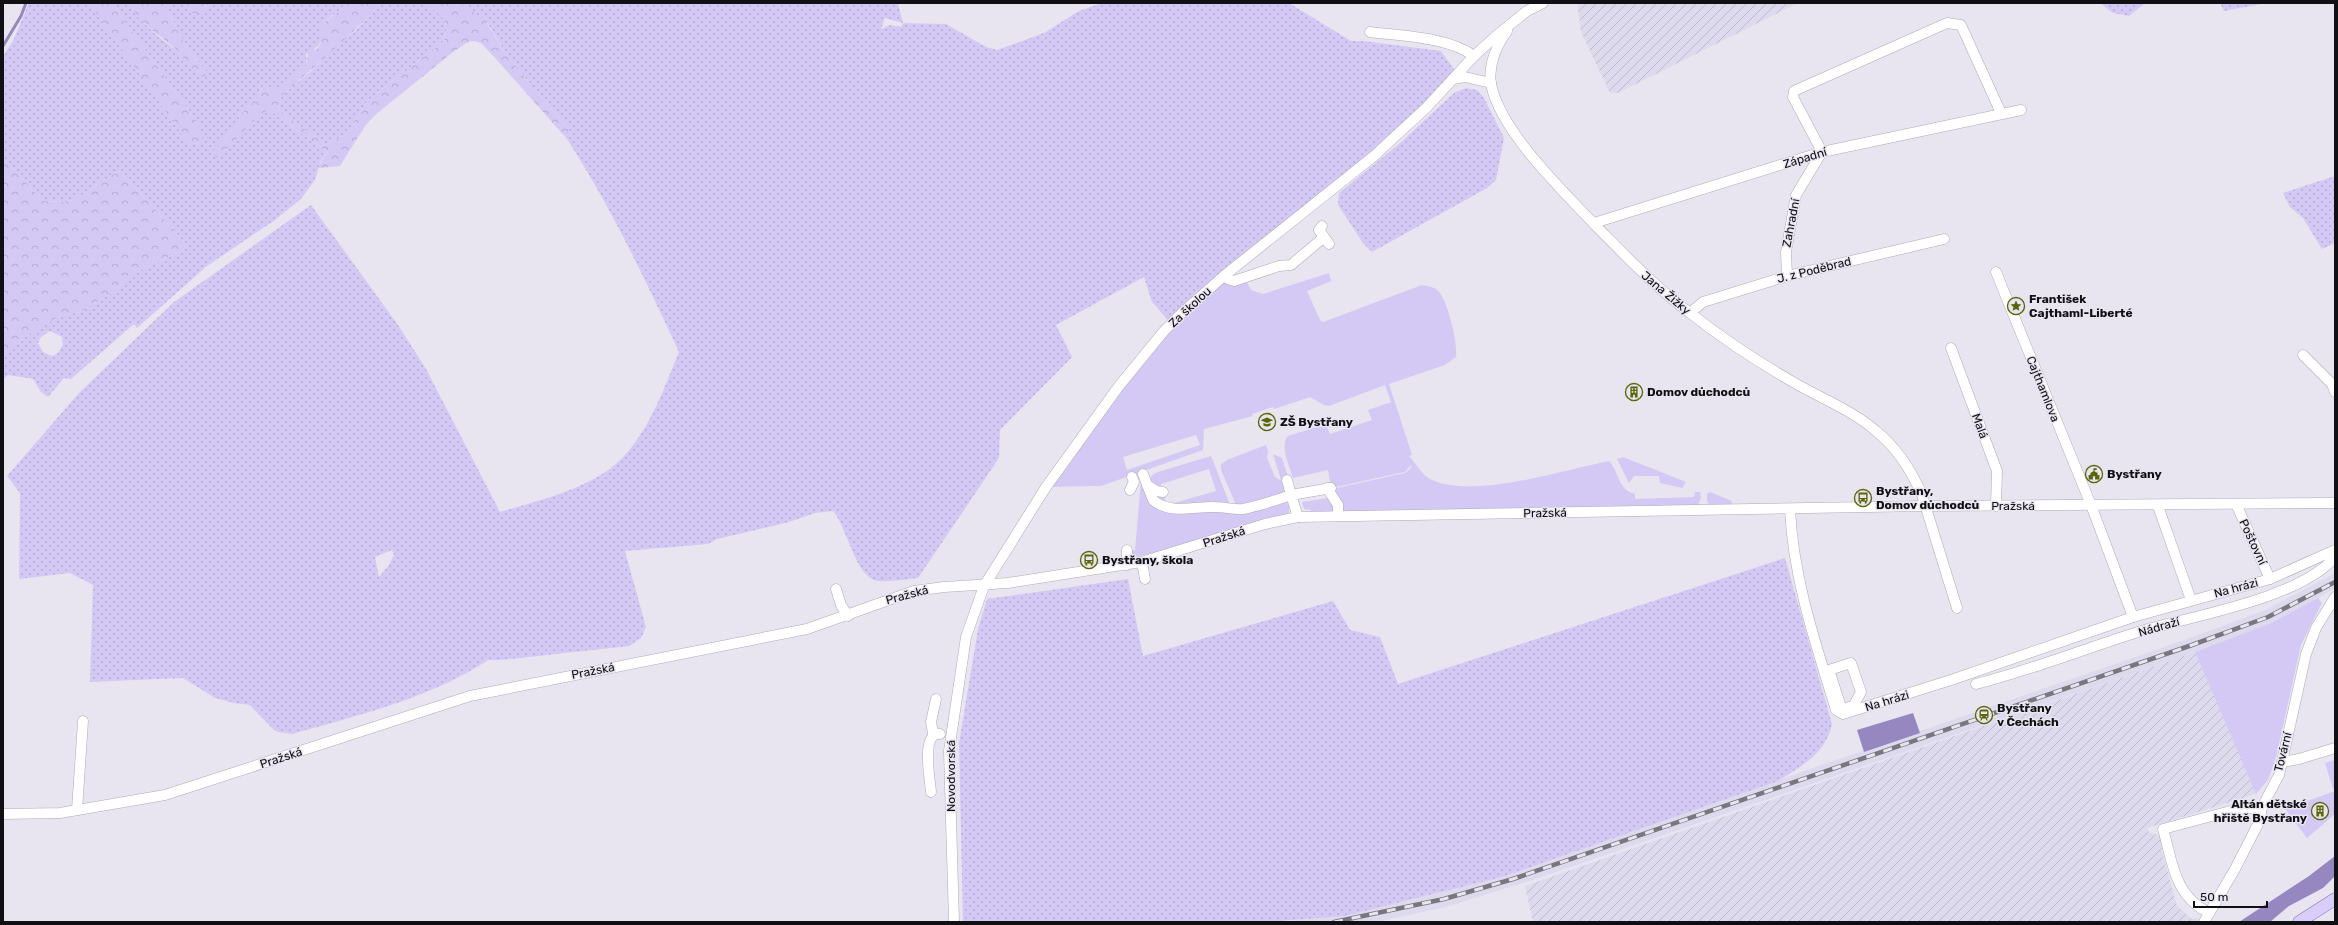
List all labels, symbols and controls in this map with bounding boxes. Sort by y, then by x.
street label: Západní [1781,144,1830,171]
street label: Zahradní [1779,196,1803,249]
street label: J. z Poděbrad [1775,254,1853,286]
street label: Jana Žižky [1638,268,1694,318]
street label: Za školou [1166,284,1214,330]
place label: František Cajthaml-Liberté [2029,292,2133,320]
place icon: František Cajthaml-Liberté [2006,296,2026,316]
street label: Cajthamlova [2023,354,2063,424]
building icon: Domov důchodců [1624,382,1644,402]
place label: Domov důchodců [1647,385,1750,399]
school or university icon: ZŠ Bystřany [1257,412,1277,432]
street label: Malá [1969,412,1991,440]
place label: ZŠ Bystřany [1280,415,1353,429]
public building icon: Bystřany [2084,464,2104,484]
place label: Bystřany [2107,467,2162,481]
place label: Bystřany, Domov důchodců [1876,484,1979,512]
bus stop icon: Bystřany, Domov důchodců [1853,488,1873,508]
street label: Pražská [1991,499,2035,513]
street label: Pražská [1523,506,1567,520]
street label: Poštovní [2236,517,2270,568]
street label: Pražská [1201,524,1247,550]
bus stop icon: Bystřany, škola [1079,550,1099,570]
place label: Bystřany, škola [1102,553,1193,567]
street label: Na hrázi [2212,575,2260,601]
street label: Pražská [884,583,930,607]
street label: Nádraží [2137,614,2182,640]
street label: Pražská [570,660,616,682]
street label: Na hrázi [1863,688,1911,714]
place label: Bystřany v Čechách [1997,701,2059,729]
station icon: Bystřany v Čechách [1974,705,1994,725]
street label: Tovární [2271,730,2295,773]
street label: Novodvorská [944,740,958,812]
street label: Pražská [258,745,304,771]
place label: Altán dětské hřiště Bystřany [2214,797,2307,825]
building icon: Altán dětské hřiště Bystřany [2310,801,2330,821]
scale bar [2194,883,2267,909]
text: 50 m [2200,890,2228,904]

